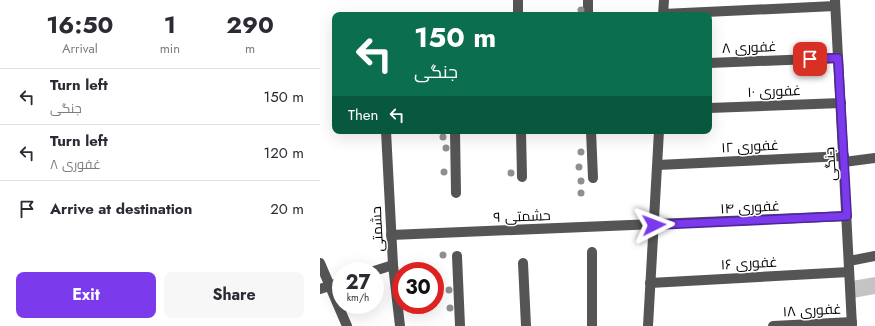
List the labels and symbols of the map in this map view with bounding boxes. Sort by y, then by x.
street label: غفوری ۸ [721,36,777,58]
pin [793,42,827,76]
street label: غفوری ۱۰ [747,80,801,102]
street label: غفوری ۱۲ [721,135,779,157]
street label: جنگی [819,146,841,182]
street label: غفوری ۱۴ [720,195,780,219]
position arrow [633,204,675,246]
street label: حشمتی ۹ [493,205,551,227]
street label: حشمتی [366,206,388,252]
street label: غفوری ۱۶ [720,252,778,274]
speed limit sign: 30 [392,262,444,314]
street label: غفوری ۱۸ [782,298,842,322]

